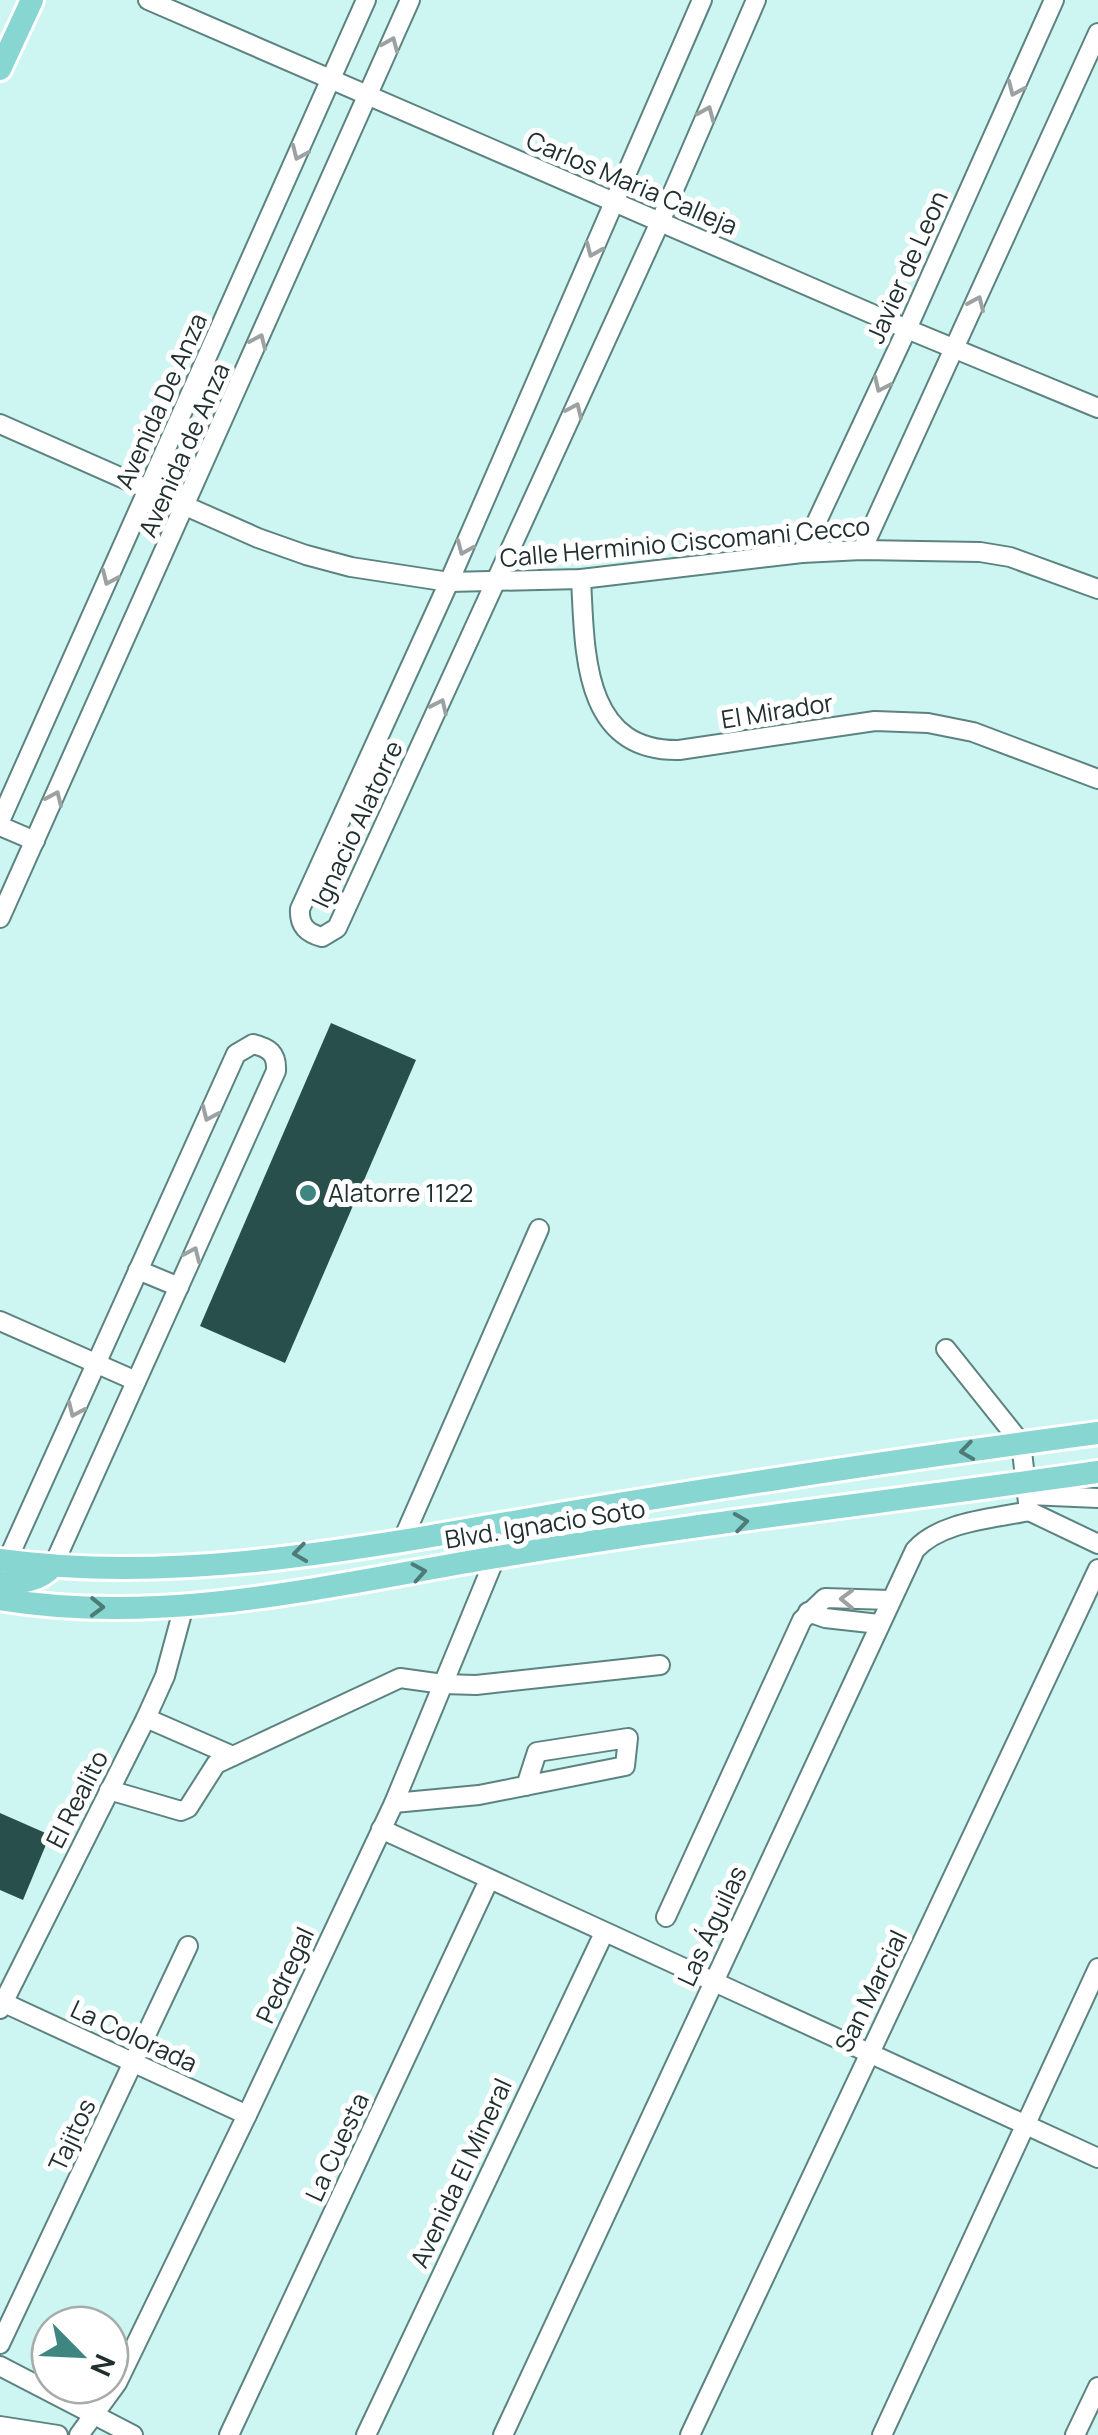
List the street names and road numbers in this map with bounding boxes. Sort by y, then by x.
street label: Carlos Maria Calleja [521,122,743,243]
street label: Javier de Leon [857,185,956,349]
street label: Avenida De Anza [106,307,215,494]
street label: Avenida de Anza [129,357,238,542]
street label: Calle Herminio Ciscomani Cecco [498,508,871,575]
street label: El Mirador [718,684,835,737]
street label: Ignacio Alatorre [302,734,411,913]
street label: Blvd. Ignacio Soto [442,1490,648,1557]
street label: El Realito [37,1744,116,1854]
street label: Las Águilas [668,1860,755,1992]
street label: Pedregal [247,1921,322,2029]
street label: San Marcial [826,1924,915,2058]
street label: La Colorada [65,1991,203,2080]
street label: Avenida El Mineral [401,2072,520,2273]
street label: La Cuesta [296,2087,377,2207]
street label: Tajitos [40,2093,104,2177]

